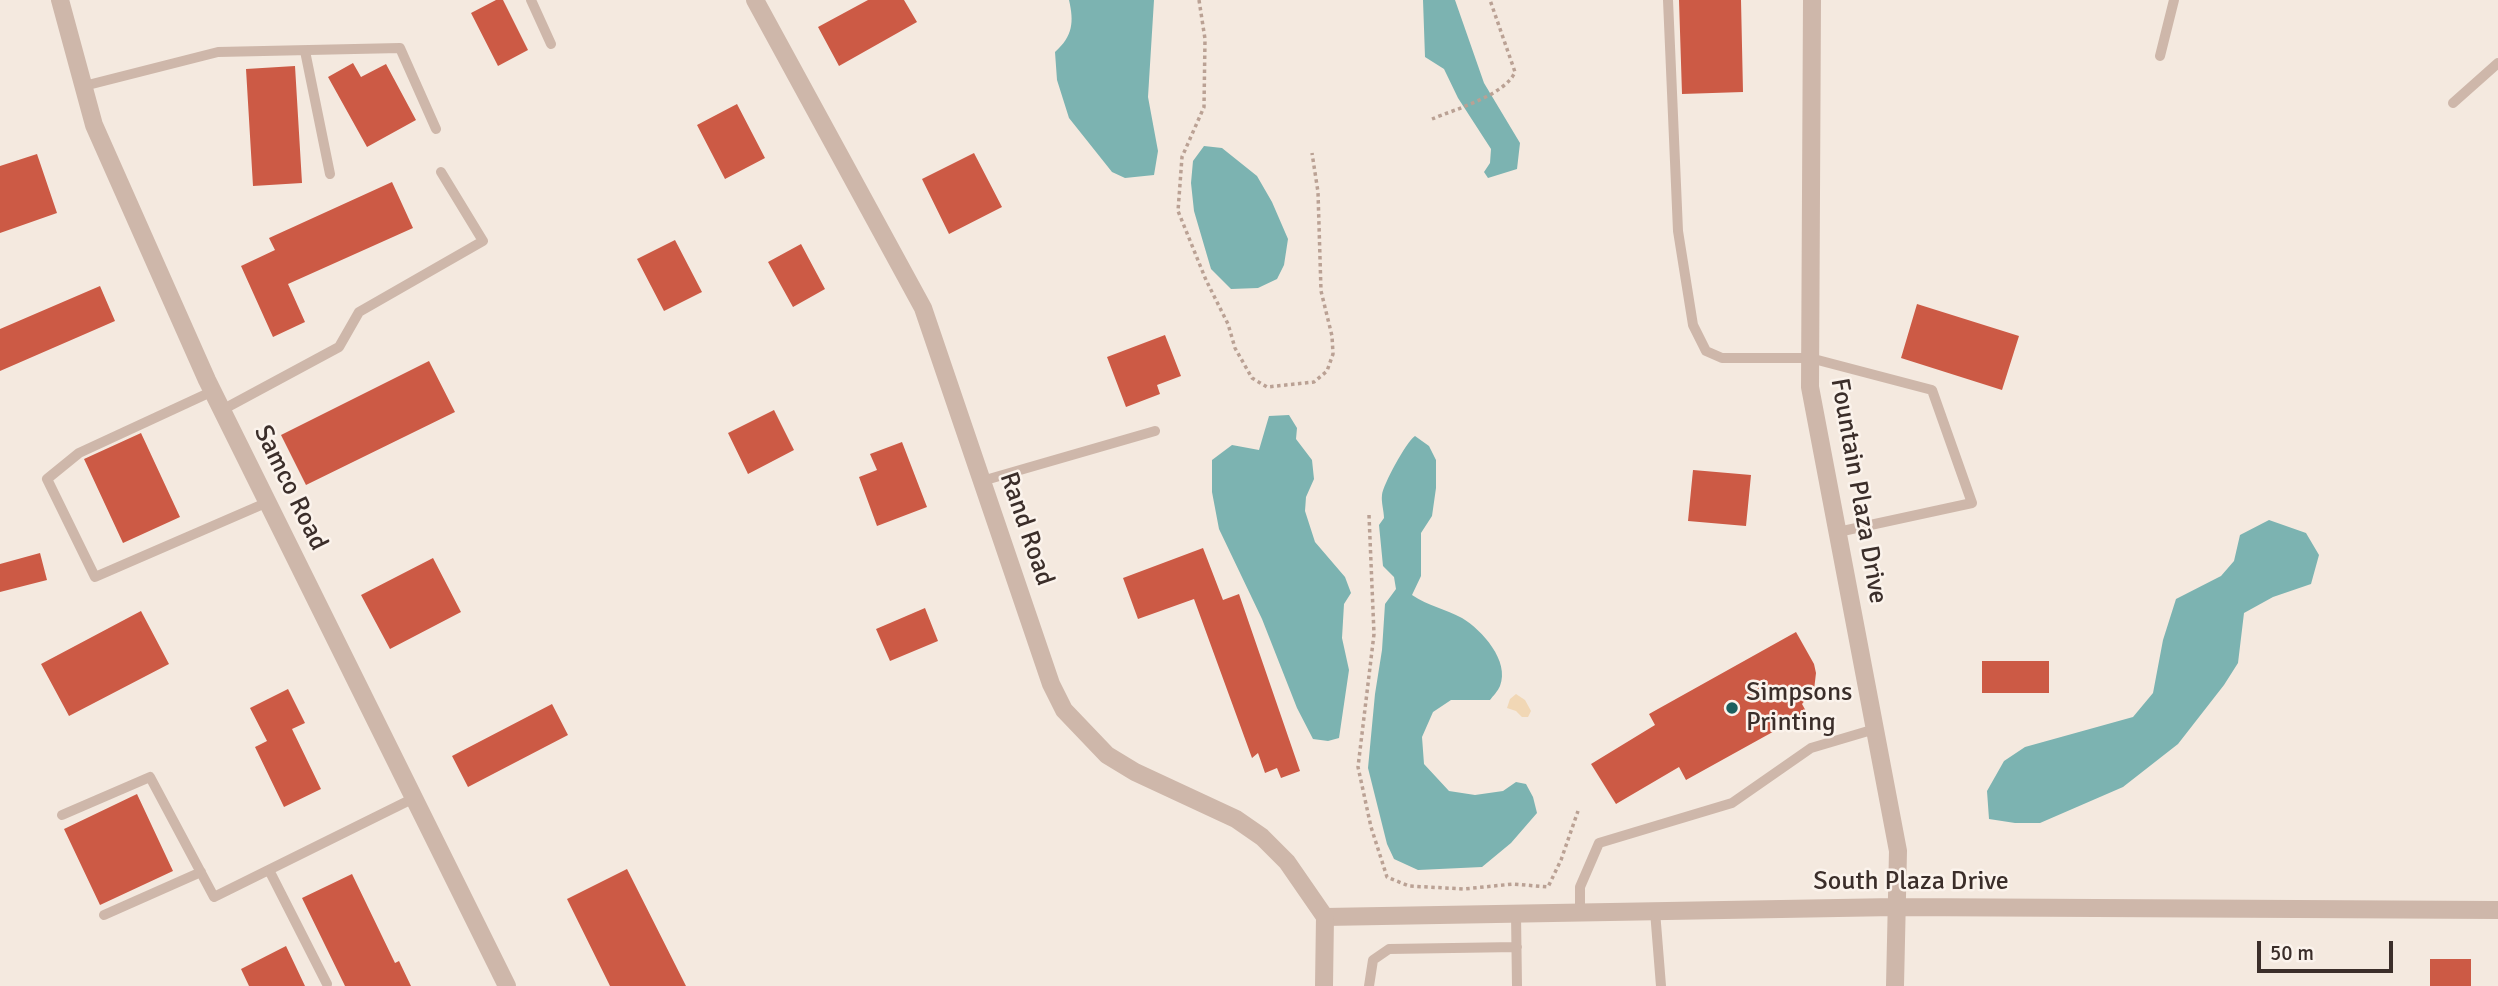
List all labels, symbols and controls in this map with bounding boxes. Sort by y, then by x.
street label: Fountain Plaza Drive [1823,376,1893,606]
street label: Samco Road [246,420,334,556]
street label: Rand Road [992,468,1060,590]
place label: Simpsons Printing [1746,677,1852,738]
marker: Simpsons Printing [1724,700,1740,716]
street label: South Plaza Drive [1813,866,2009,898]
scale bar [2260,926,2396,970]
text: 50 m [2270,940,2314,966]

